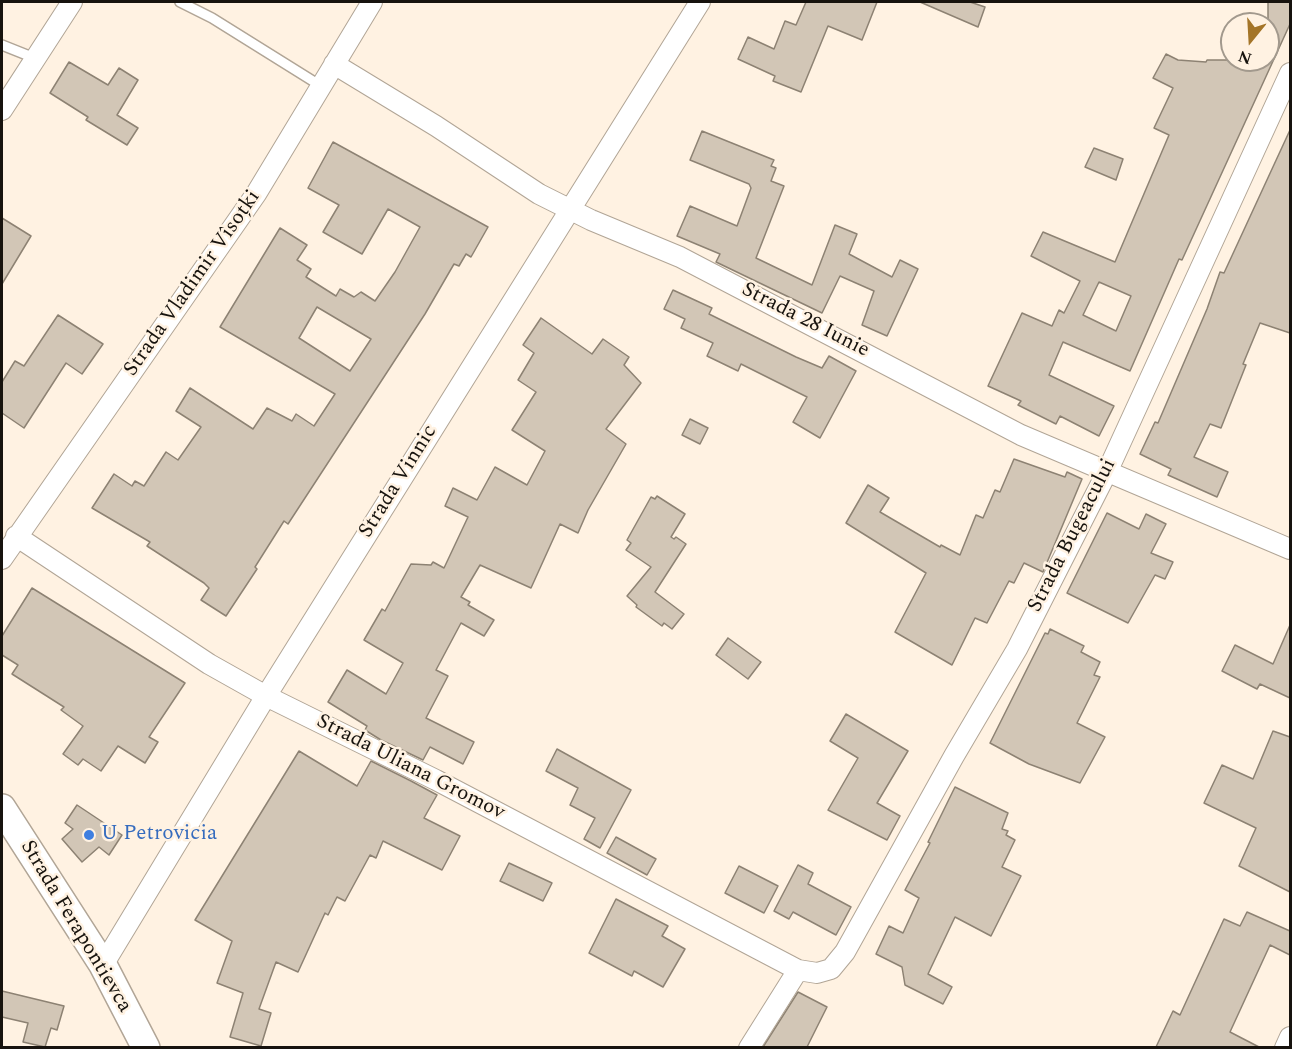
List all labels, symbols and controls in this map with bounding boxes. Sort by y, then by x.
north arrow [1220,12,1280,72]
text: N [1235,44,1255,71]
street label: Strada Vladimir Vîsoțki [119,186,267,382]
street label: Strada 28 Iunie [737,278,873,364]
street label: Strada Vinnic [354,421,444,543]
street label: Strada Bugeacului [1023,455,1123,617]
street label: Strada Uliana Gromov [312,710,508,826]
place label: U Petrovicia [101,822,217,848]
marker: U Petrovicia [82,828,96,842]
street label: Strada Ferapontievca [14,836,136,1018]

